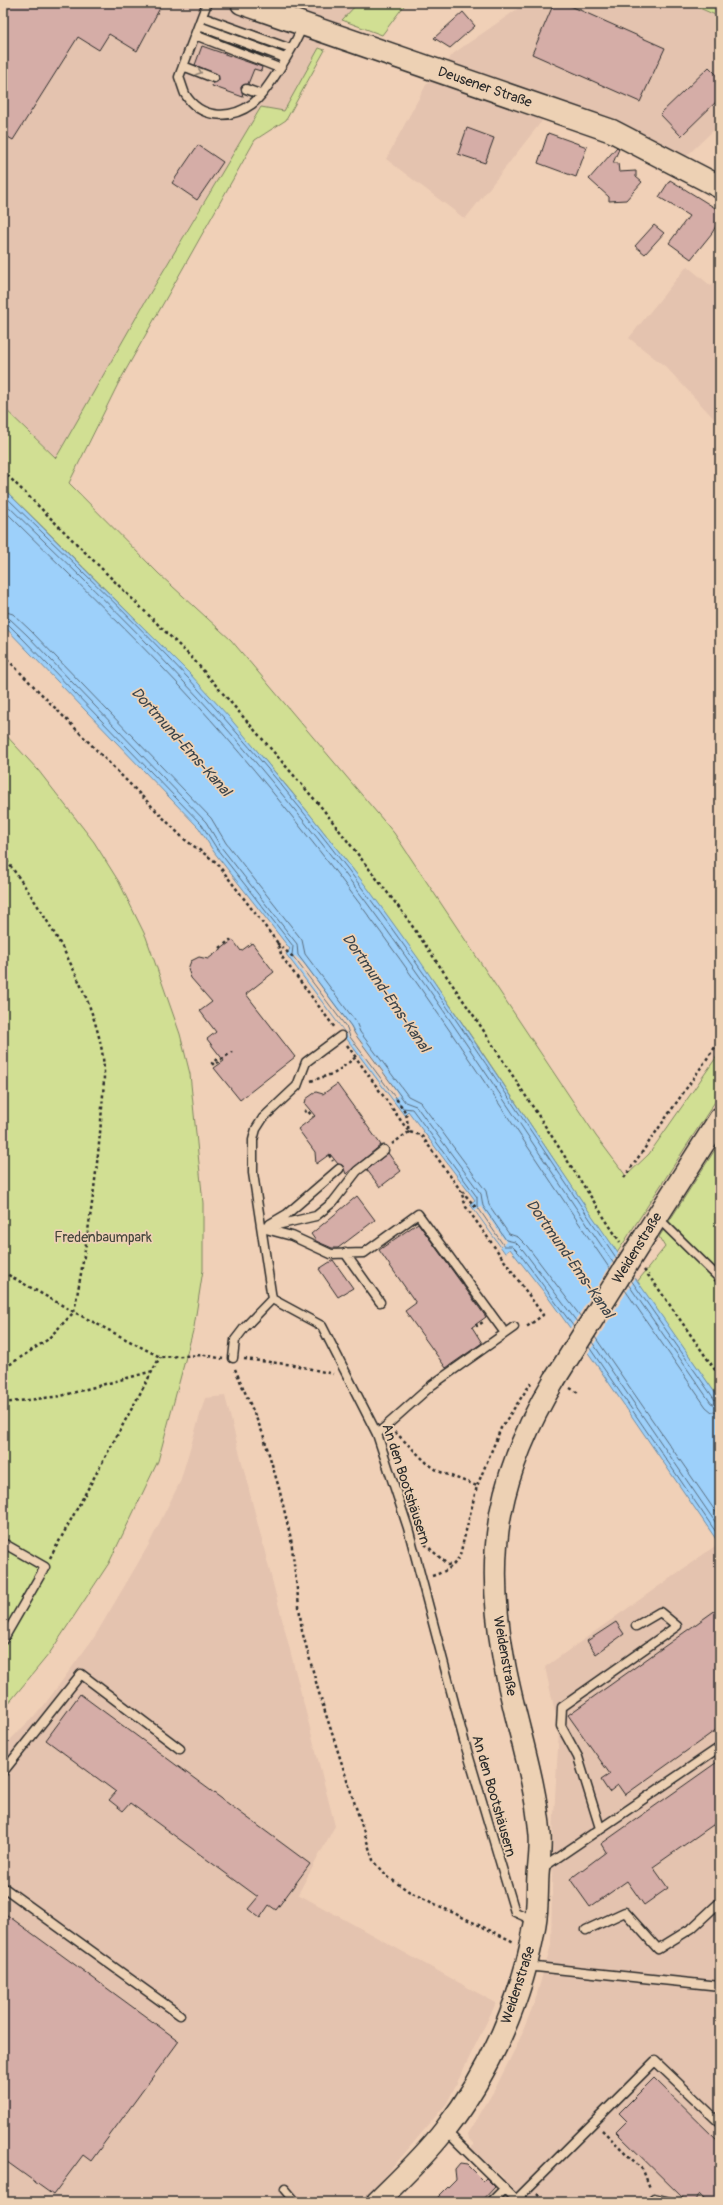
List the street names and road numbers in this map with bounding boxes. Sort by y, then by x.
street label: Deusener Straße [436,63,534,111]
street label: Weidenstraße [608,1209,666,1287]
street label: An den Bootshäusern [378,1422,434,1547]
street label: Weidenstraße [490,1615,520,1697]
street label: An den Bootshäusern [468,1733,520,1859]
street label: Weidenstraße [497,1944,539,2026]

